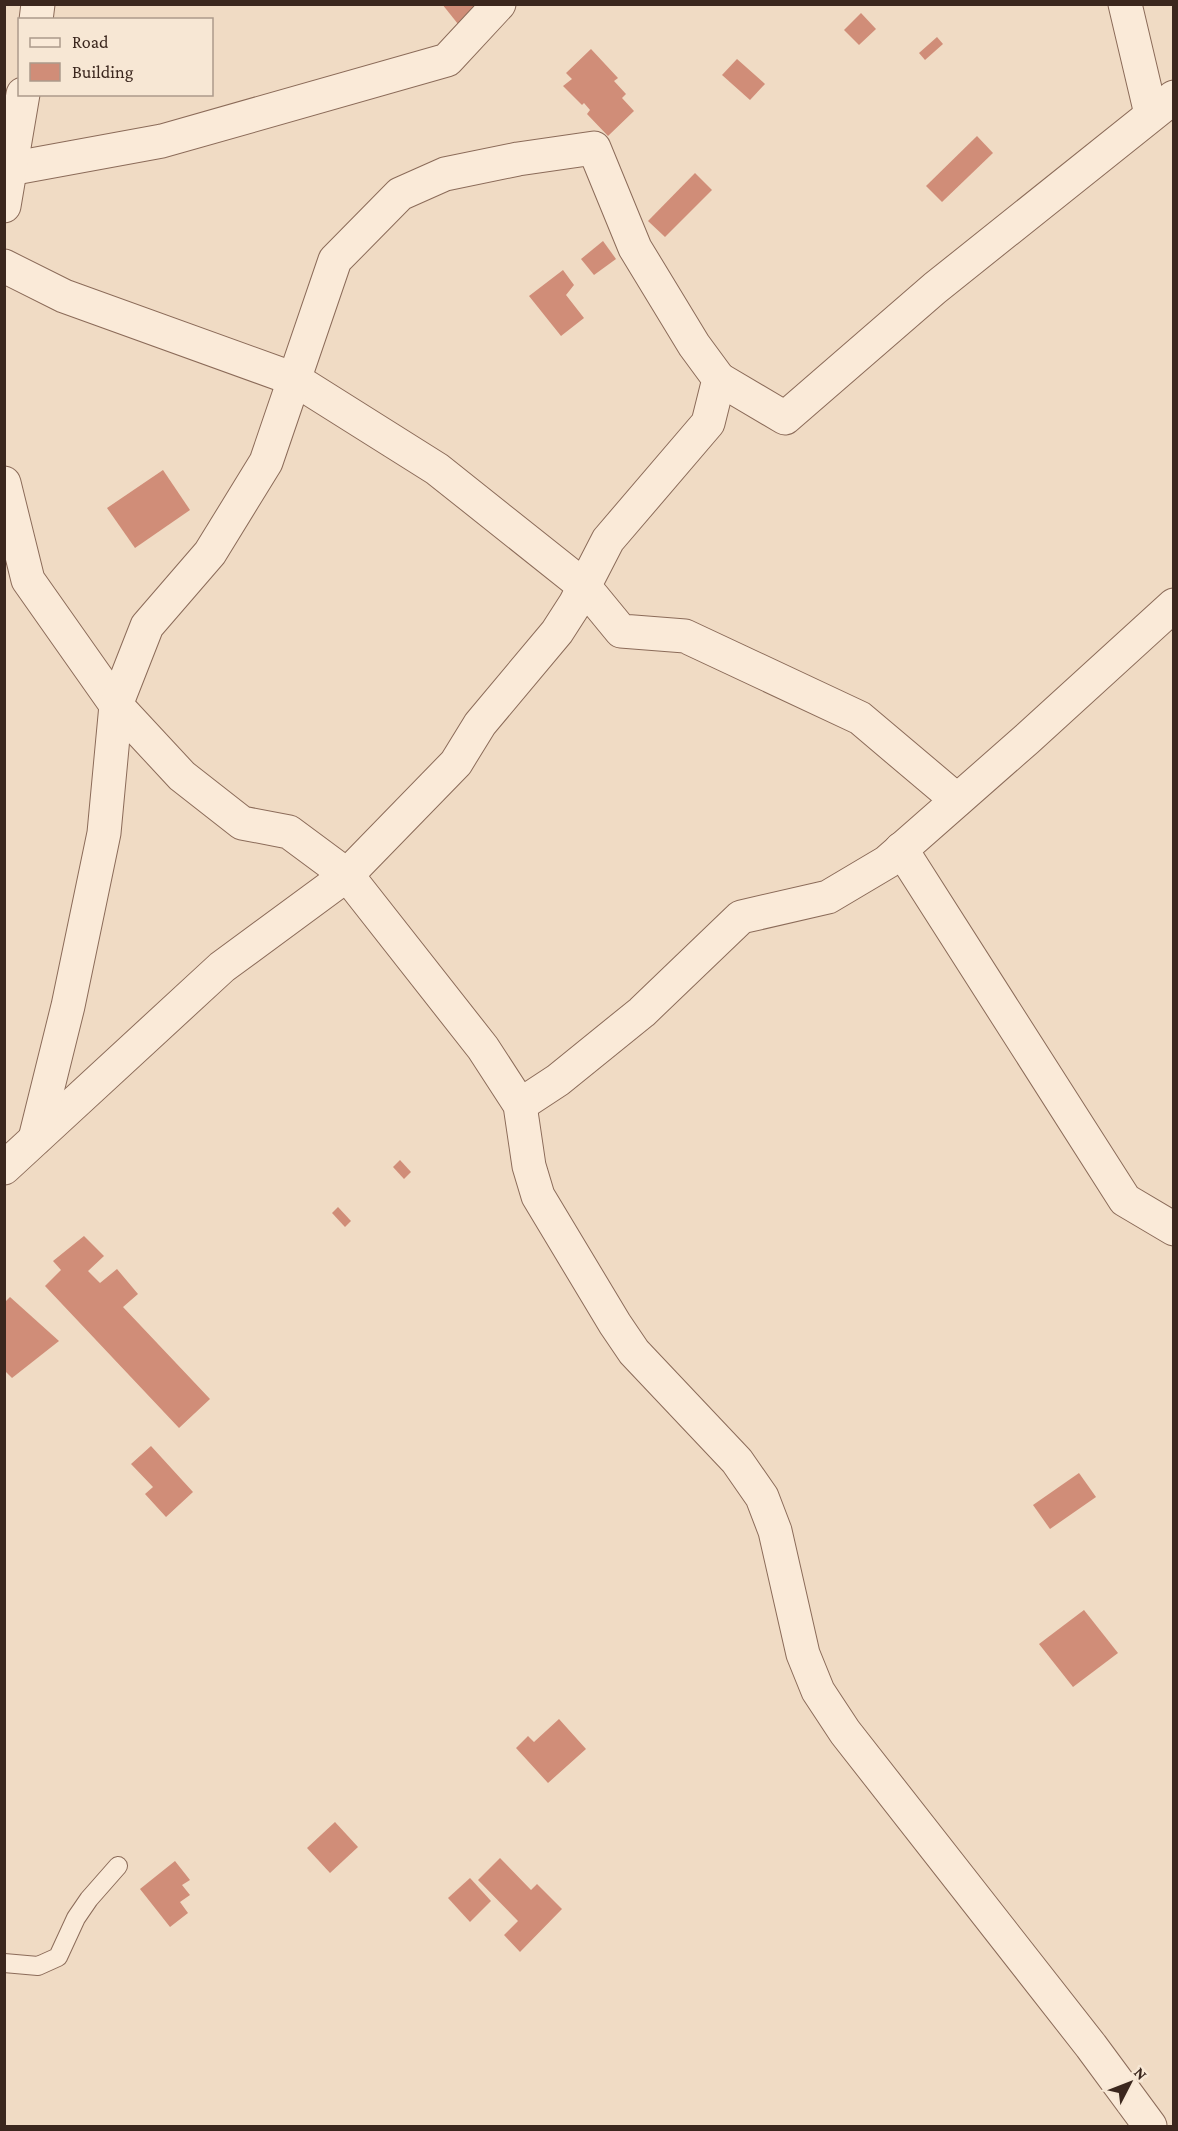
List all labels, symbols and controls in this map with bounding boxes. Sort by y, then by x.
legend [18,18,213,96]
text: Road [72,32,109,52]
text: Building [72,62,134,82]
north arrow [1100,2053,1160,2113]
text: N [1131,2064,1151,2083]

